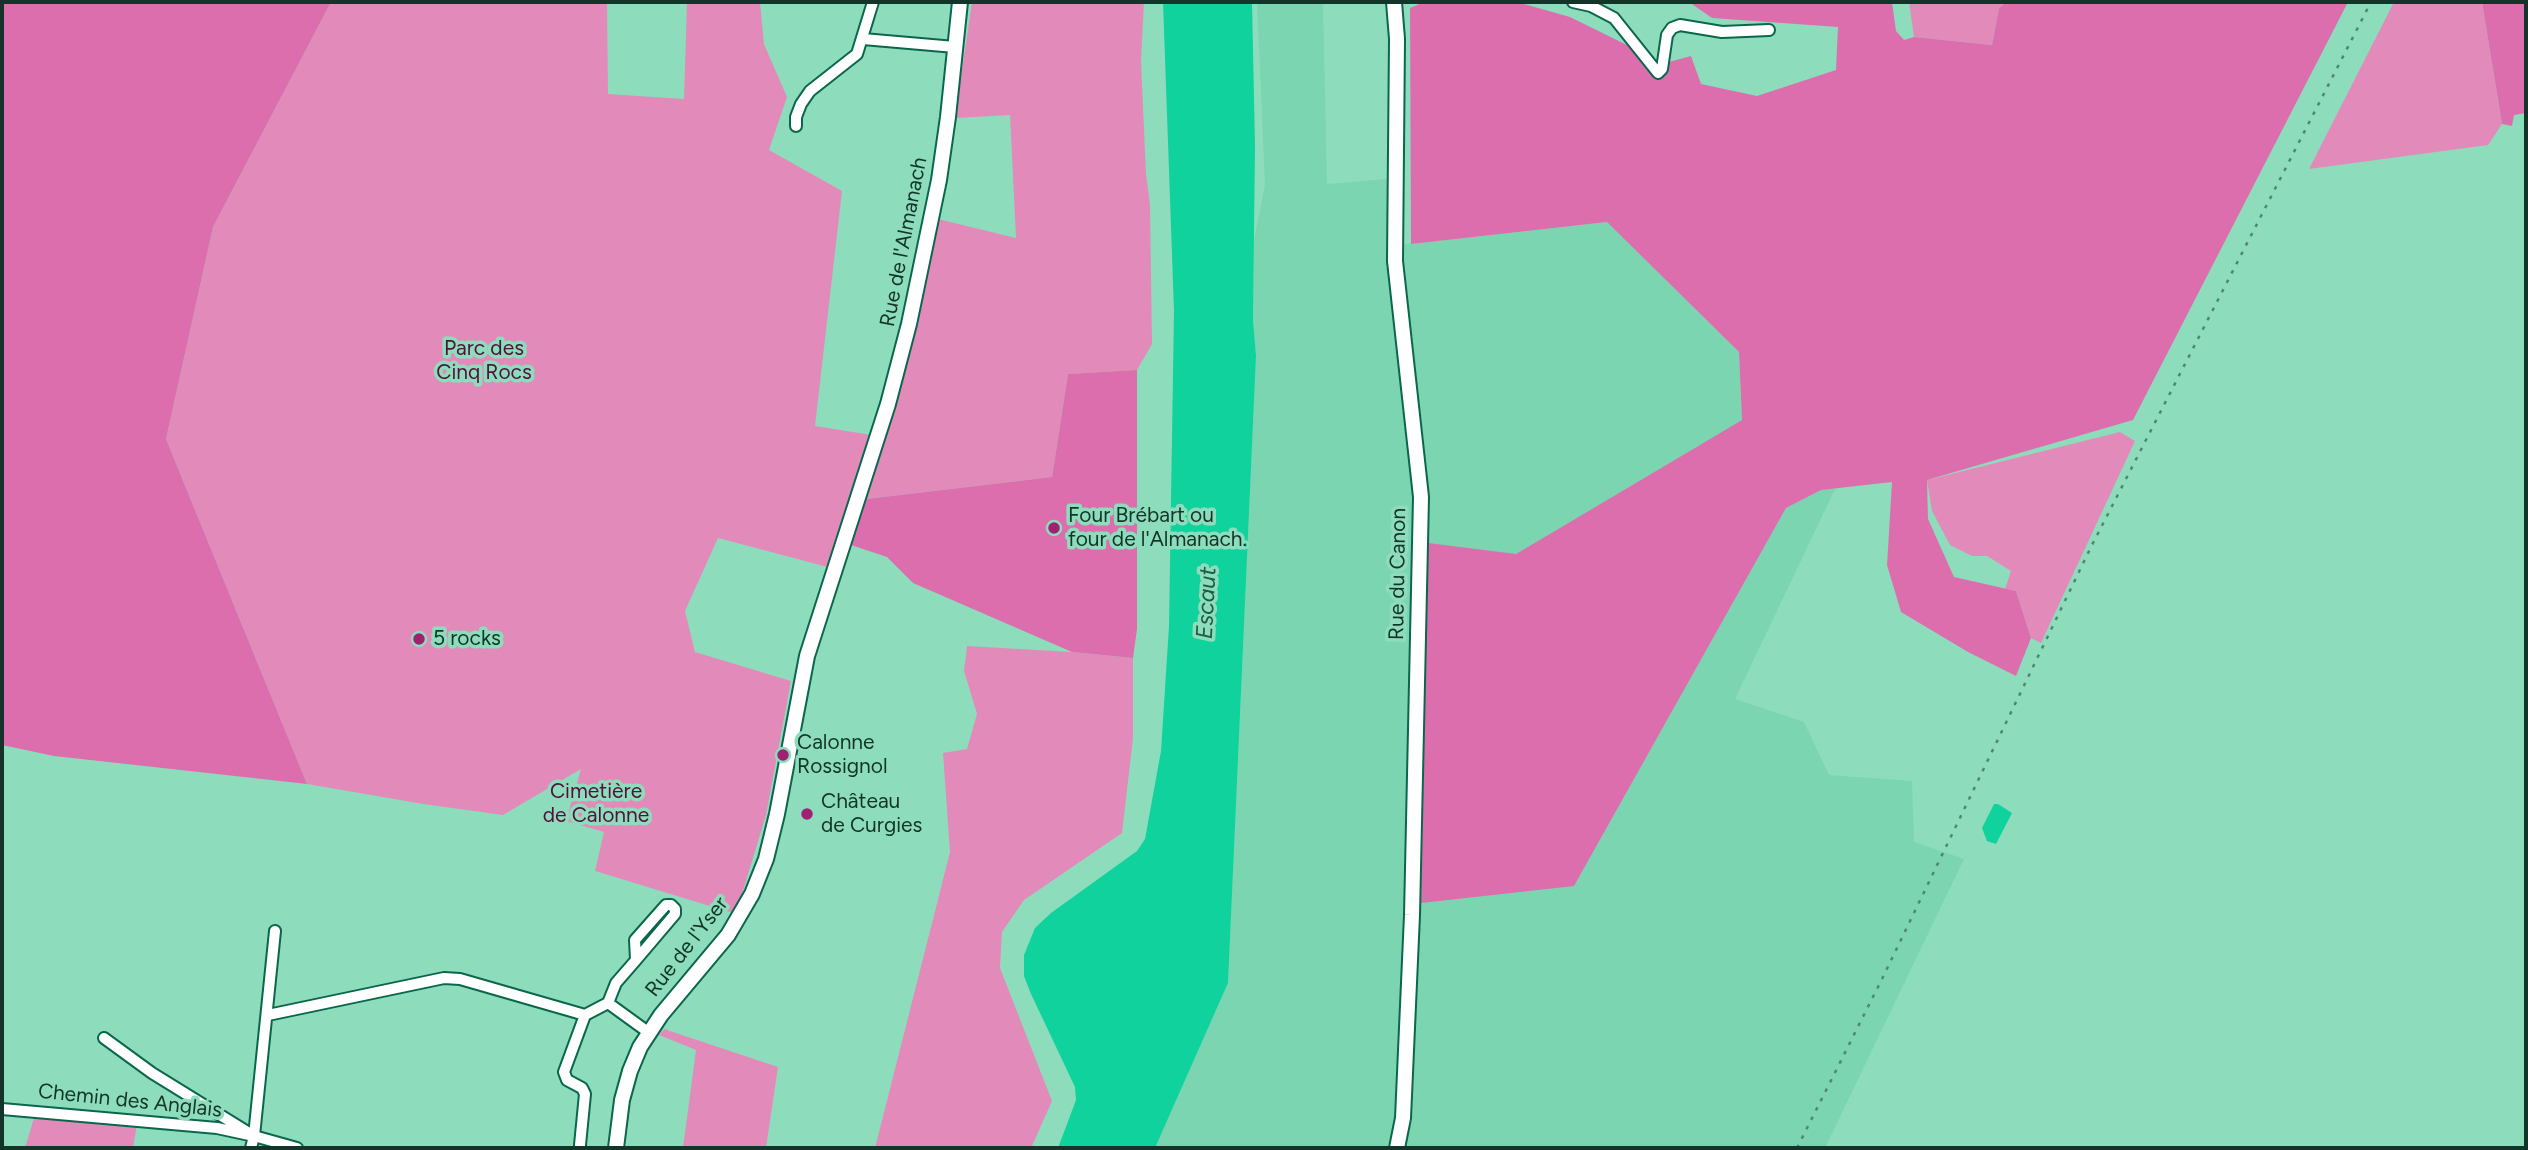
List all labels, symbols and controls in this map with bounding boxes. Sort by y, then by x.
street label: Rue de l'Almanach [875,155,933,329]
park label: Parc des Cinq Rocs [436,336,532,386]
place label: Four Brébart ou four de l'Almanach. [1068,503,1247,553]
street label: Rue du Canon [1384,508,1412,640]
marker: Four Brébart ou four de l'Almanach. [1046,520,1062,536]
water label: Escaut [1191,566,1223,640]
place label: 5 rocks [433,626,501,652]
marker: 5 rocks [411,631,427,647]
place label: Calonne Rossignol [797,730,888,780]
marker: Calonne Rossignol [775,747,791,763]
park label: Cimetière de Calonne [543,779,649,829]
place label: Château de Curgies [821,789,922,839]
marker: Château de Curgies [799,806,815,822]
street label: Rue de l'Yser [640,892,734,1002]
street label: Chemin des Anglais [37,1079,223,1123]

